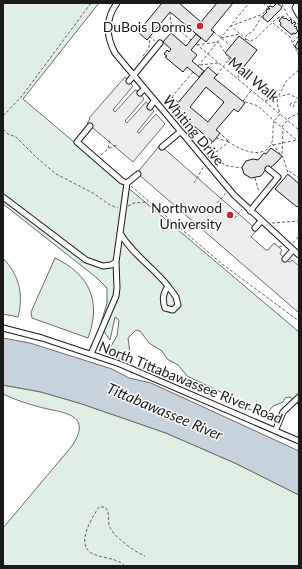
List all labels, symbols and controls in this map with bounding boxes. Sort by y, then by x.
place label: DuBois Dorms [103,18,192,35]
marker: DuBois Dorms [195,21,205,31]
street label: Mall Walk [225,53,283,106]
street label: Whiting Drive [160,91,228,169]
place label: Northwood University [151,199,223,232]
marker: Northwood University [225,210,235,220]
street label: North Tittabawassee River Road [96,337,286,427]
water label: Tittabawassee River [104,378,226,444]

